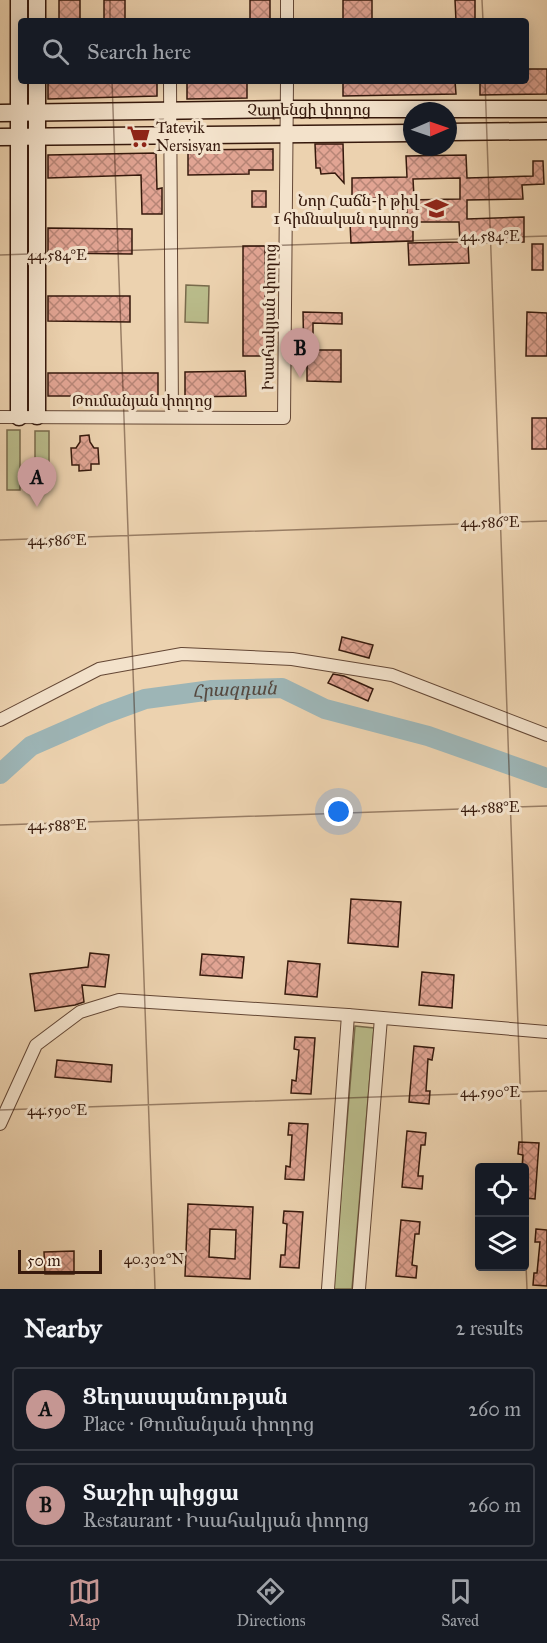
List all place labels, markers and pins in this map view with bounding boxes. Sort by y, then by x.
place label: Tatevik Nersisyan [156,118,221,155]
supermarket icon: Tatevik Nersisyan [125,123,151,149]
place label: Նոր Հաճն-ի թիվ 1 հիմնական դպրոց [274,191,420,228]
school or university icon: Նոր Հաճն-ի թիվ 1 հիմնական դպրոց [424,196,450,222]
pin: B [280,328,320,378]
pin: A [18,458,57,507]

